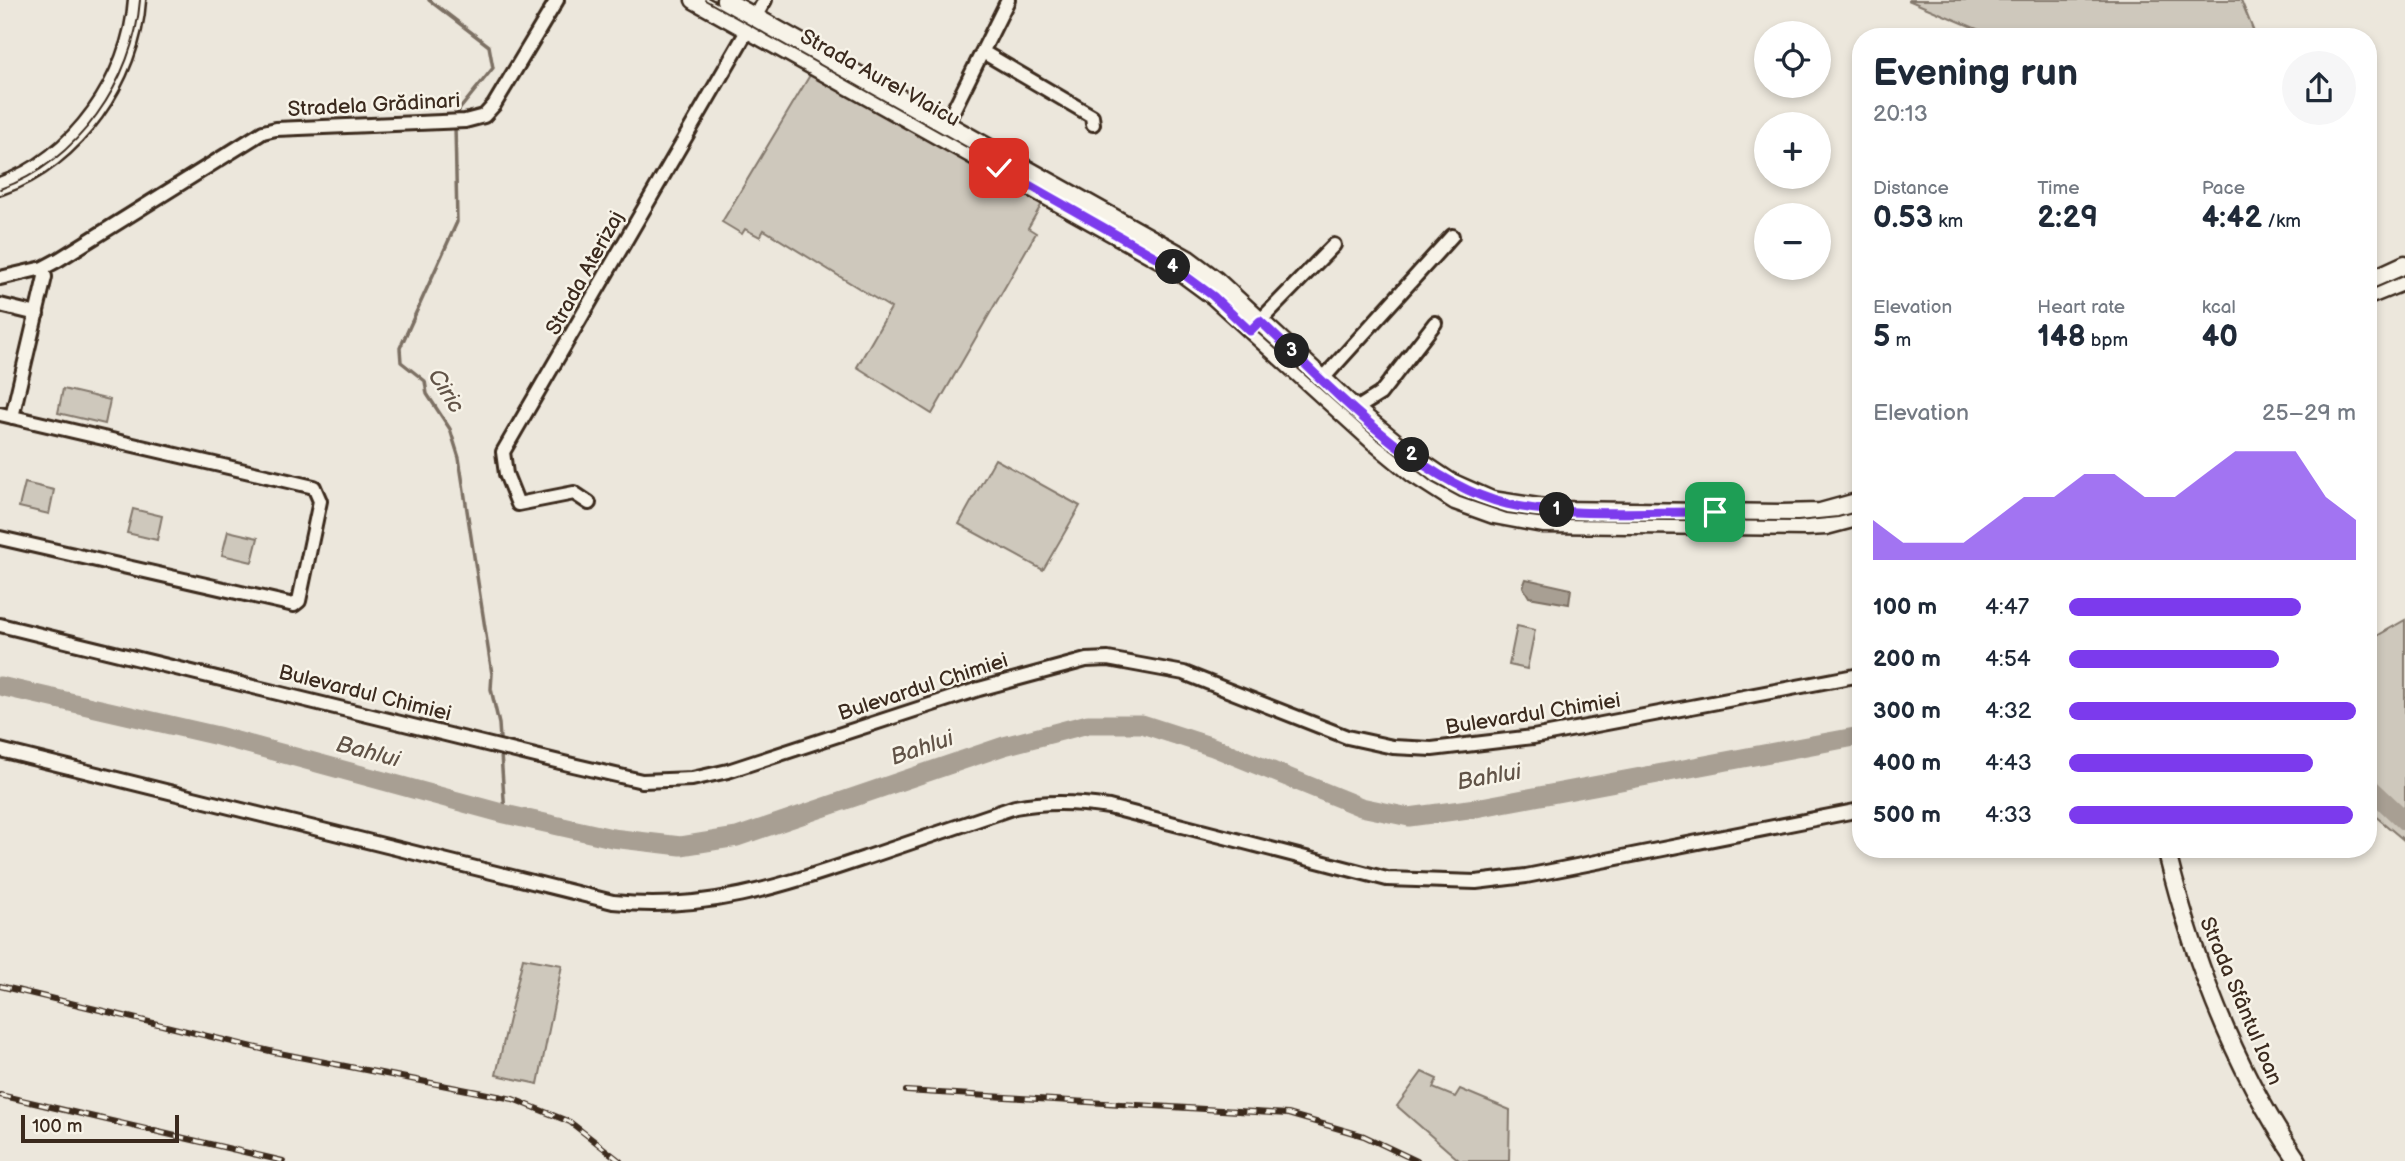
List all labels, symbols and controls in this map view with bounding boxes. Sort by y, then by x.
map controls [1754,21,1831,280]
button: locate [1754,21,1831,98]
street label: Strada Aurel Vlaicu [796,24,964,132]
text: Evening run [1873,51,2078,96]
button: share [2282,51,2356,125]
street label: Stradela Grădinari [287,88,461,122]
text: 20:13 [1873,100,1928,128]
button: + [1754,112,1831,189]
pin [969,138,1029,198]
icon: check [980,149,1018,187]
text: Distance [1873,177,1949,200]
text: Time [2037,177,2079,200]
text: Pace [2202,177,2245,200]
text: 0.53 [1873,200,1933,236]
text: 2:29 [2037,200,2098,236]
text: 4:42 [2202,200,2262,236]
button: − [1754,203,1831,280]
street label: Strada Aterizaj [541,207,629,339]
text: km [1933,210,1963,233]
text: /km [2262,210,2301,233]
pin: 4 [1156,250,1190,284]
text: 4 [1167,255,1178,278]
text: Elevation [1873,296,1952,319]
text: Heart rate [2037,296,2125,319]
text: kcal [2202,296,2236,319]
text: 5 [1873,319,1890,355]
text: 148 [2037,319,2086,355]
text: 40 [2202,319,2238,355]
text: m [1890,329,1911,352]
text: bpm [2086,329,2128,352]
pin: 3 [1274,334,1310,368]
text: 3 [1286,339,1297,362]
water label: Ciric [422,364,470,418]
text: Elevation [1873,399,1969,427]
text: 25–29 m [2262,399,2356,427]
pin: 2 [1394,438,1430,472]
text: 2 [1406,443,1417,466]
pin [1685,482,1745,542]
pin: 1 [1540,492,1574,528]
icon: arrive [1696,493,1734,531]
text: 1 [1553,498,1561,521]
text: 100 m [1873,593,1937,621]
text: 4:47 [1985,593,2029,621]
text: 200 m [1873,645,1941,673]
text: 4:54 [1985,645,2031,673]
street label: Bulevardul Chimiei [835,648,1011,726]
street label: Bulevardul Chimiei [276,659,454,727]
street label: Bulevardul Chimiei [1444,688,1622,740]
text: 300 m [1873,697,1941,725]
text: 4:32 [1985,697,2031,725]
water label: Bahlui [887,724,958,772]
water label: Bahlui [333,730,404,774]
text: 400 m [1873,749,1941,777]
text: 4:43 [1985,749,2032,777]
water label: Bahlui [1455,757,1524,796]
text: 500 m [1873,801,1941,829]
text: 4:33 [1985,801,2032,829]
street label: Strada Sfântul Ioan [2194,913,2288,1089]
scale bar [21,1112,178,1144]
text: 100 m [32,1115,83,1138]

